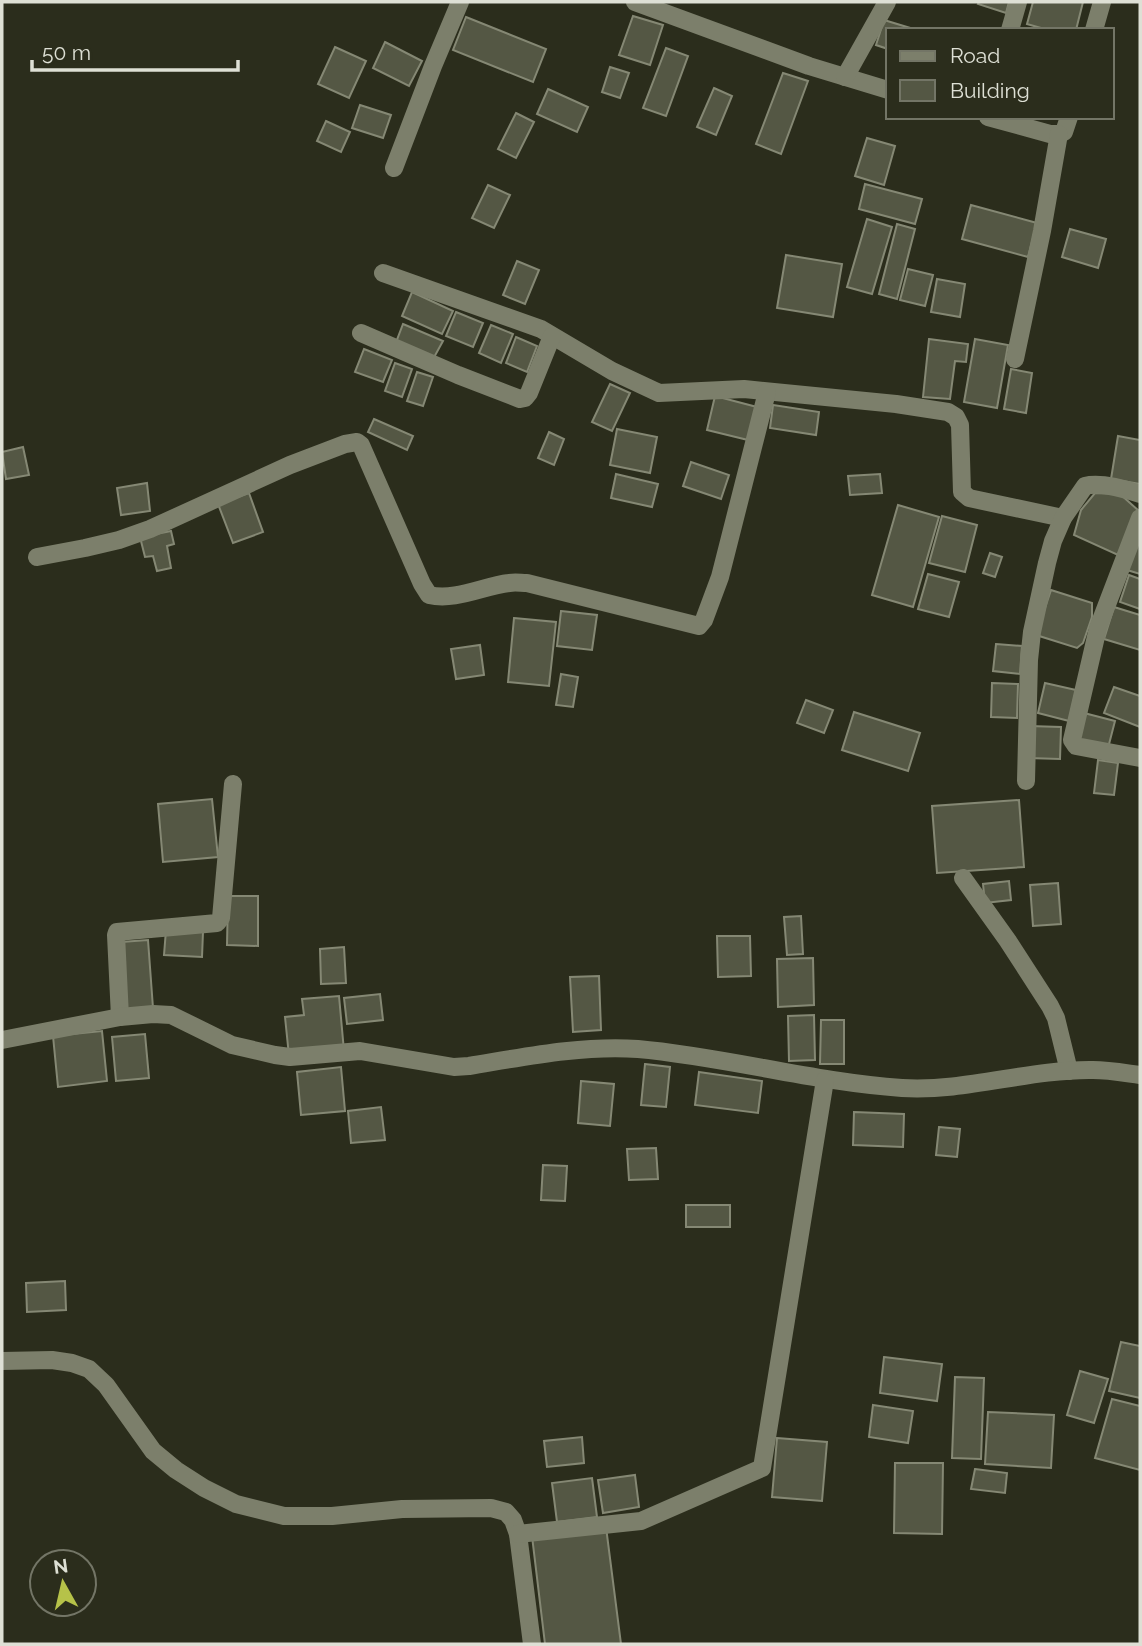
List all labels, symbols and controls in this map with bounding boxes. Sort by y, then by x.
scale bar [32,28,238,72]
legend [886,28,1114,119]
text: 50 m [42,40,91,65]
text: Road [950,43,1000,68]
text: Building [950,78,1030,103]
north arrow [28,1548,98,1618]
text: N [52,1554,69,1578]

